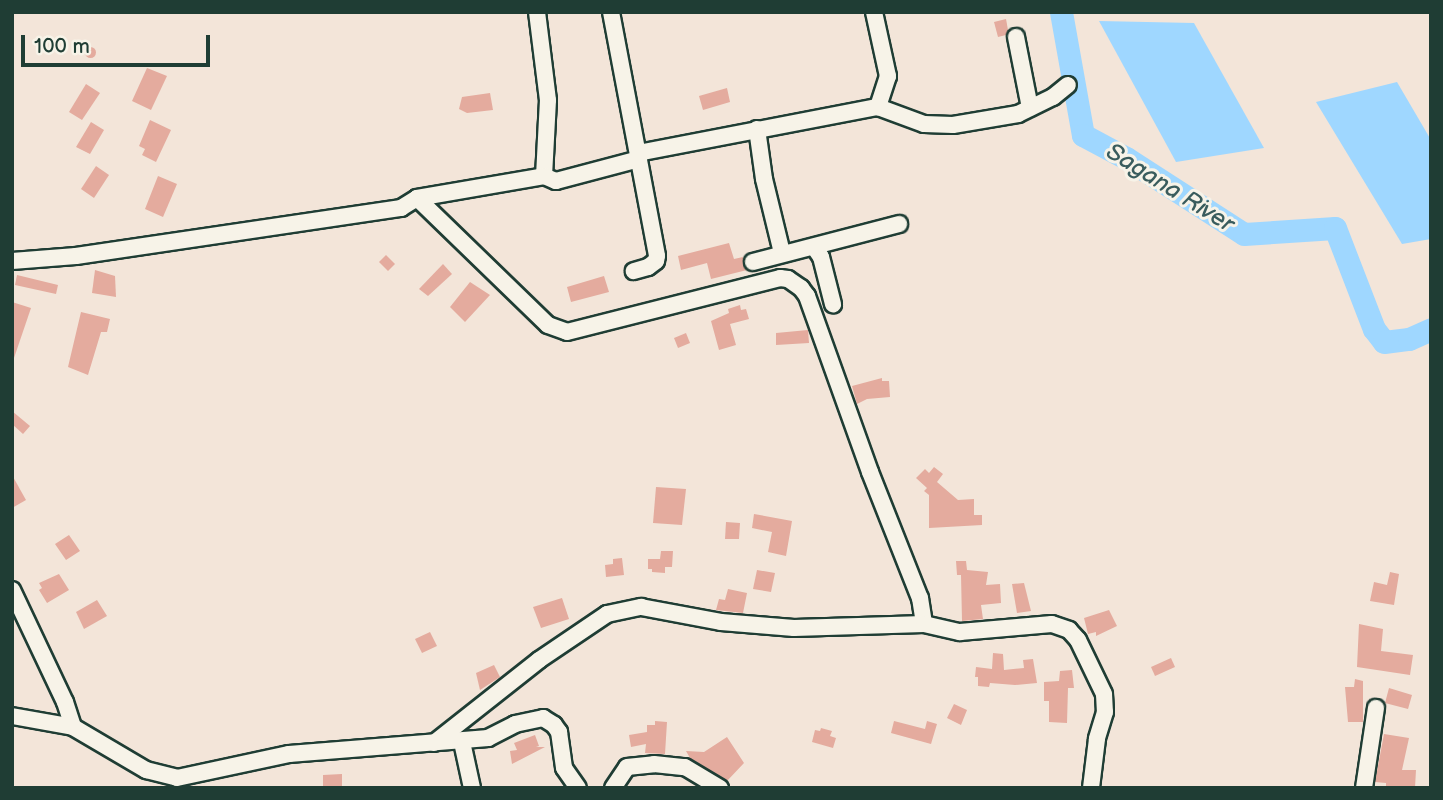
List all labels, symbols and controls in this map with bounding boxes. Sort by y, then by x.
scale bar [24,21,214,65]
text: 100 m [34,34,90,59]
water label: Sagana River [1101,137,1239,239]

